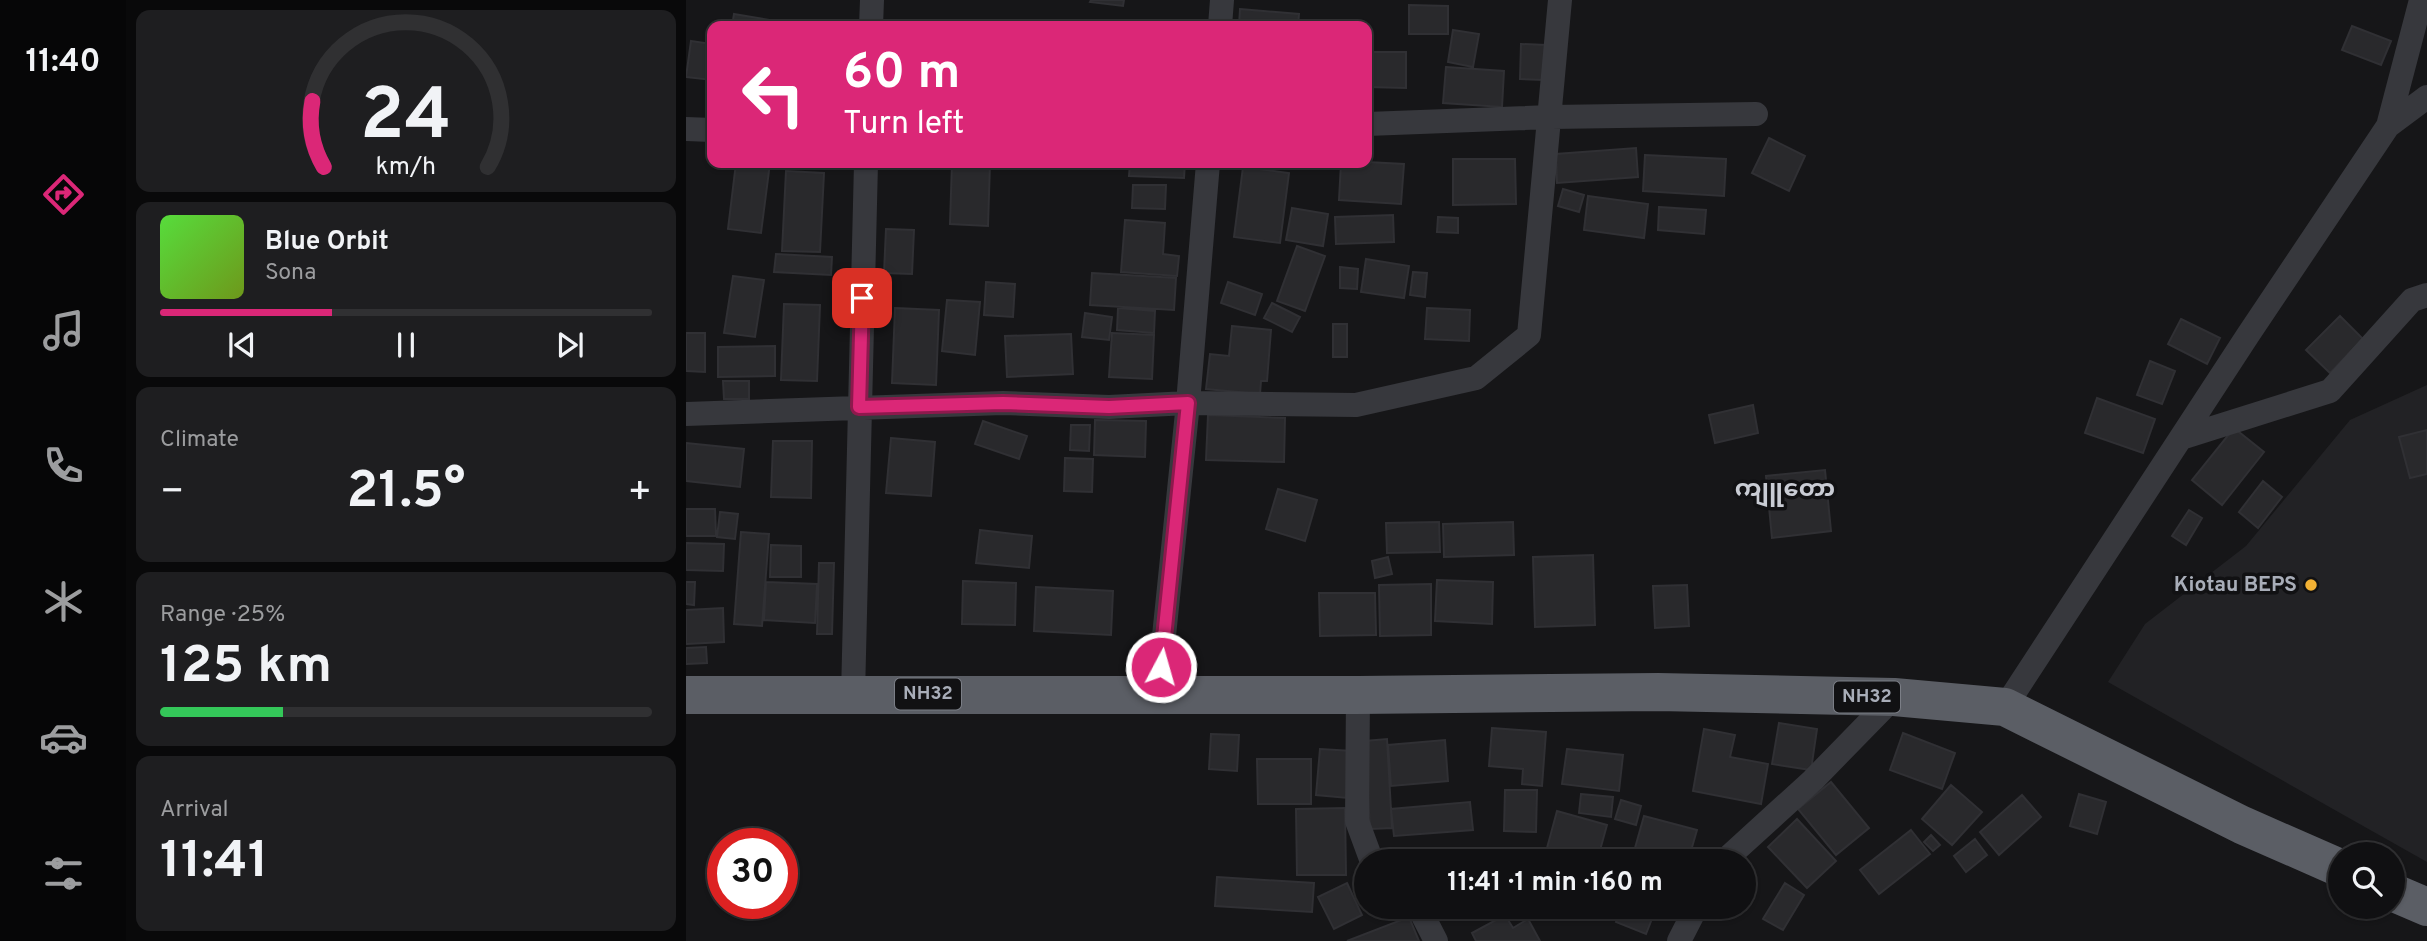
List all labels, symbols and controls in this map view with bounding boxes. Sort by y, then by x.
text: 11:40 [26,43,100,83]
text: 60 m [843,44,961,106]
icon: left [728,49,819,140]
text: 24 [360,73,452,165]
text: Turn left [843,105,964,145]
text: km/h [376,152,436,184]
icon: directions [39,170,88,219]
text: Blue Orbit [265,226,389,259]
text: Sona [265,259,316,288]
pin [832,268,892,328]
icon: arrive [843,279,881,317]
icon: music [39,306,88,355]
icon: previous [223,326,261,364]
icon: pause [387,326,425,364]
icon: next [551,326,589,364]
text: Climate [160,426,239,455]
icon: phone [39,441,88,490]
text: 21.5° [347,460,465,526]
text: − [160,469,185,518]
text: + [627,469,652,518]
district label: ကျူတော [1735,475,1835,508]
place label: Kiotau BEPS [2174,572,2297,599]
icon: climate [39,577,88,626]
marker: Kiotau BEPS [2303,577,2319,593]
text: Range · 25% [160,601,285,630]
position arrow [1124,630,1198,704]
text: 125 km [160,635,332,701]
road number: NH32 [895,678,961,709]
road number: NH32 [1834,682,1900,712]
icon: car [39,713,88,762]
text: Arrival [160,796,229,825]
speed limit sign: 30 [707,828,798,919]
text: 11:41 [160,830,268,896]
map controls [2328,842,2405,919]
button: search [2328,842,2405,919]
icon: filters [39,849,88,898]
text: 11:41 · 1 min · 160 m [1447,867,1663,900]

